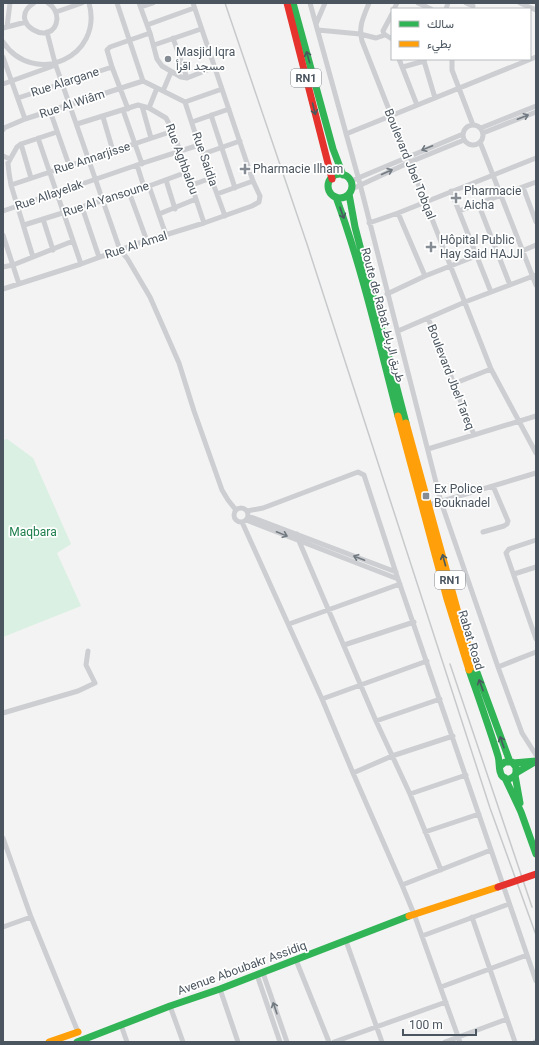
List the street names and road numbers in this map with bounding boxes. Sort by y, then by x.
street label: Rue Alargane [29,64,101,100]
road number: RN1 [291,69,321,87]
street label: Rue Al Wiâm [38,87,106,121]
street label: Boulevard Jbel Tobqal [381,107,439,221]
street label: Rue Aghbalou [163,122,201,196]
street label: Rue Saidia [189,130,221,188]
street label: Rue Annarjisse [52,139,132,177]
street label: Rue Allayelak [13,177,86,213]
street label: Rue Al Yansoune [61,178,151,220]
street label: Rue Al Amal [103,228,169,262]
street label: Route de Rabat طريق الرباط [357,246,408,384]
street label: Boulevard Jbel Tareq [424,322,478,432]
road number: RN1 [435,571,465,589]
street label: Rabat Road [455,608,487,672]
street label: Avenue Aboubakr Assidiq [176,938,308,998]

